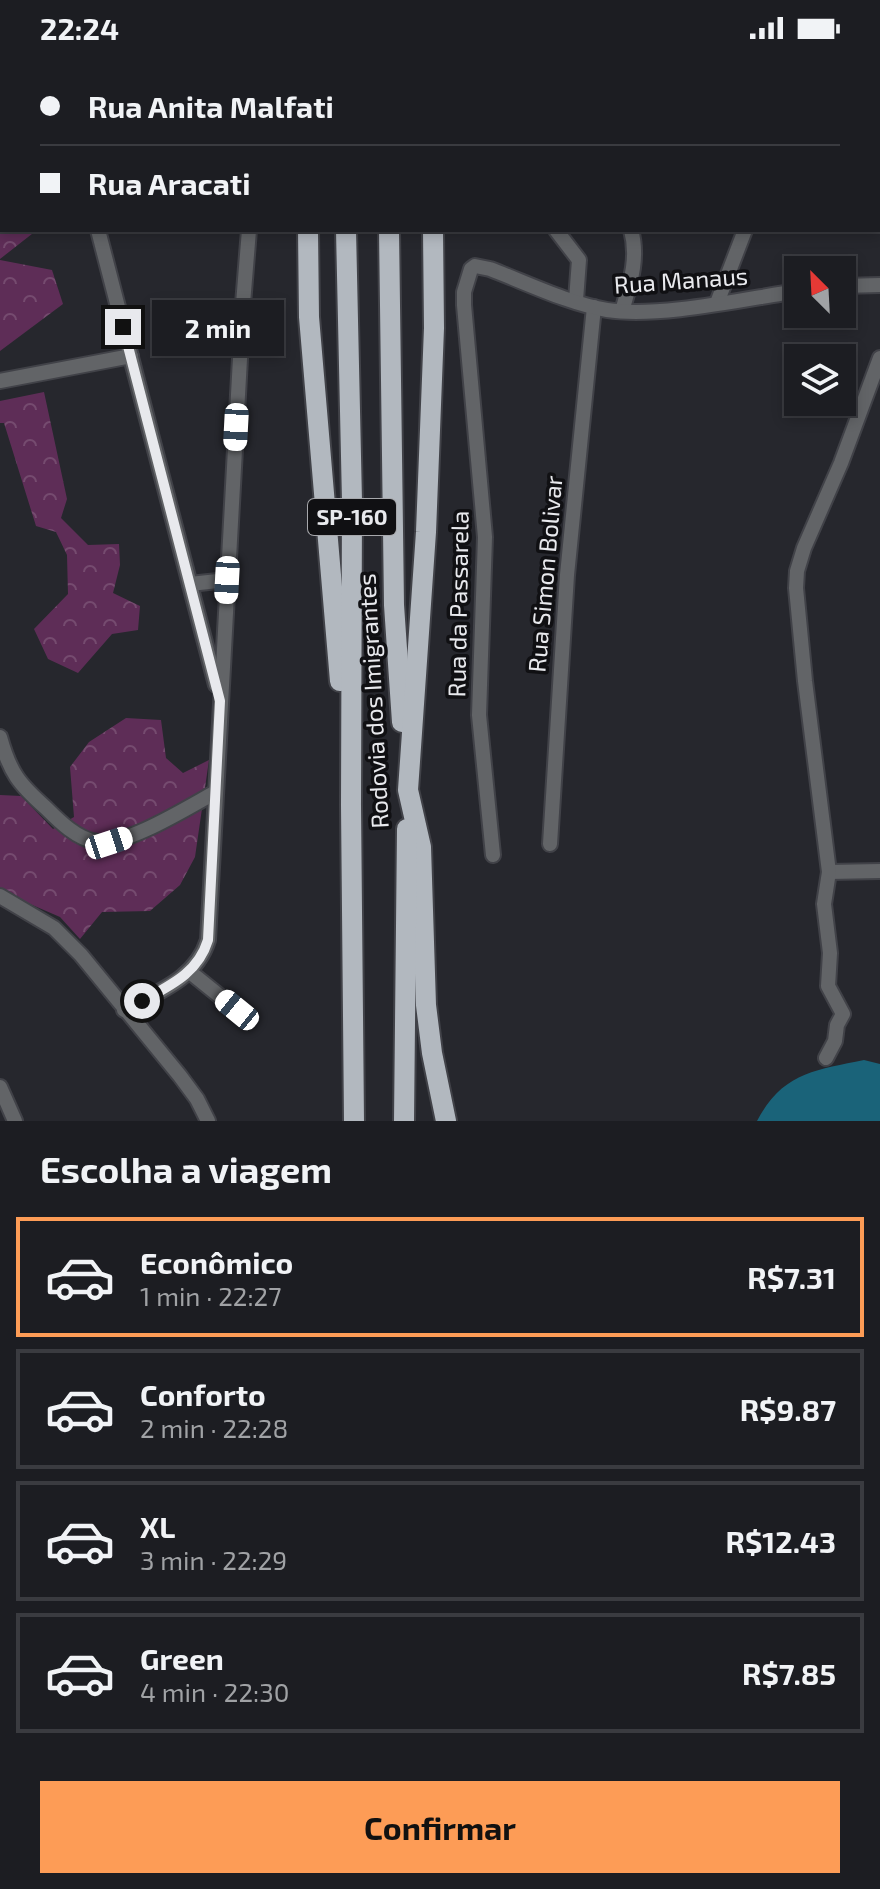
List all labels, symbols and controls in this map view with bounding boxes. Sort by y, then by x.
text: 22:24 [40,10,119,46]
text: Rua Anita Malfati [88,88,334,124]
text: Rua Aracati [88,165,250,201]
north arrow [784,256,856,328]
map controls [784,256,856,416]
street label: Rua Manaus [613,260,749,299]
callout: 2 min [151,299,283,355]
route end [105,309,141,345]
text: 2 min [185,312,251,343]
button: layers [784,344,856,416]
car [223,402,249,452]
street label: Rua Simon Bolivar [521,474,568,673]
road number: SP-160 [308,499,396,535]
street label: Rua da Passarela [441,510,474,698]
car [214,555,240,605]
street label: Rodovia dos Imigrantes [351,573,394,829]
car [82,824,136,862]
route start [124,983,160,1019]
car [211,986,263,1034]
text: Escolha a viagem [40,1147,332,1190]
icon: car [44,1241,116,1313]
text: Econômico [140,1244,293,1280]
text: R$7.31 [747,1259,836,1295]
text: 1 min · 22:27 [140,1280,282,1311]
icon: car [44,1373,116,1445]
text: Conforto [140,1376,266,1412]
text: R$9.87 [740,1391,836,1427]
text: 2 min · 22:28 [140,1412,288,1443]
icon: car [44,1505,116,1577]
text: XL [140,1508,175,1544]
text: R$12.43 [725,1523,836,1559]
text: 3 min · 22:29 [140,1544,287,1575]
icon: car [44,1637,116,1709]
text: Green [140,1640,224,1676]
text: R$7.85 [742,1655,836,1691]
text: 4 min · 22:30 [140,1676,289,1707]
button: Confirmar [40,1781,840,1873]

